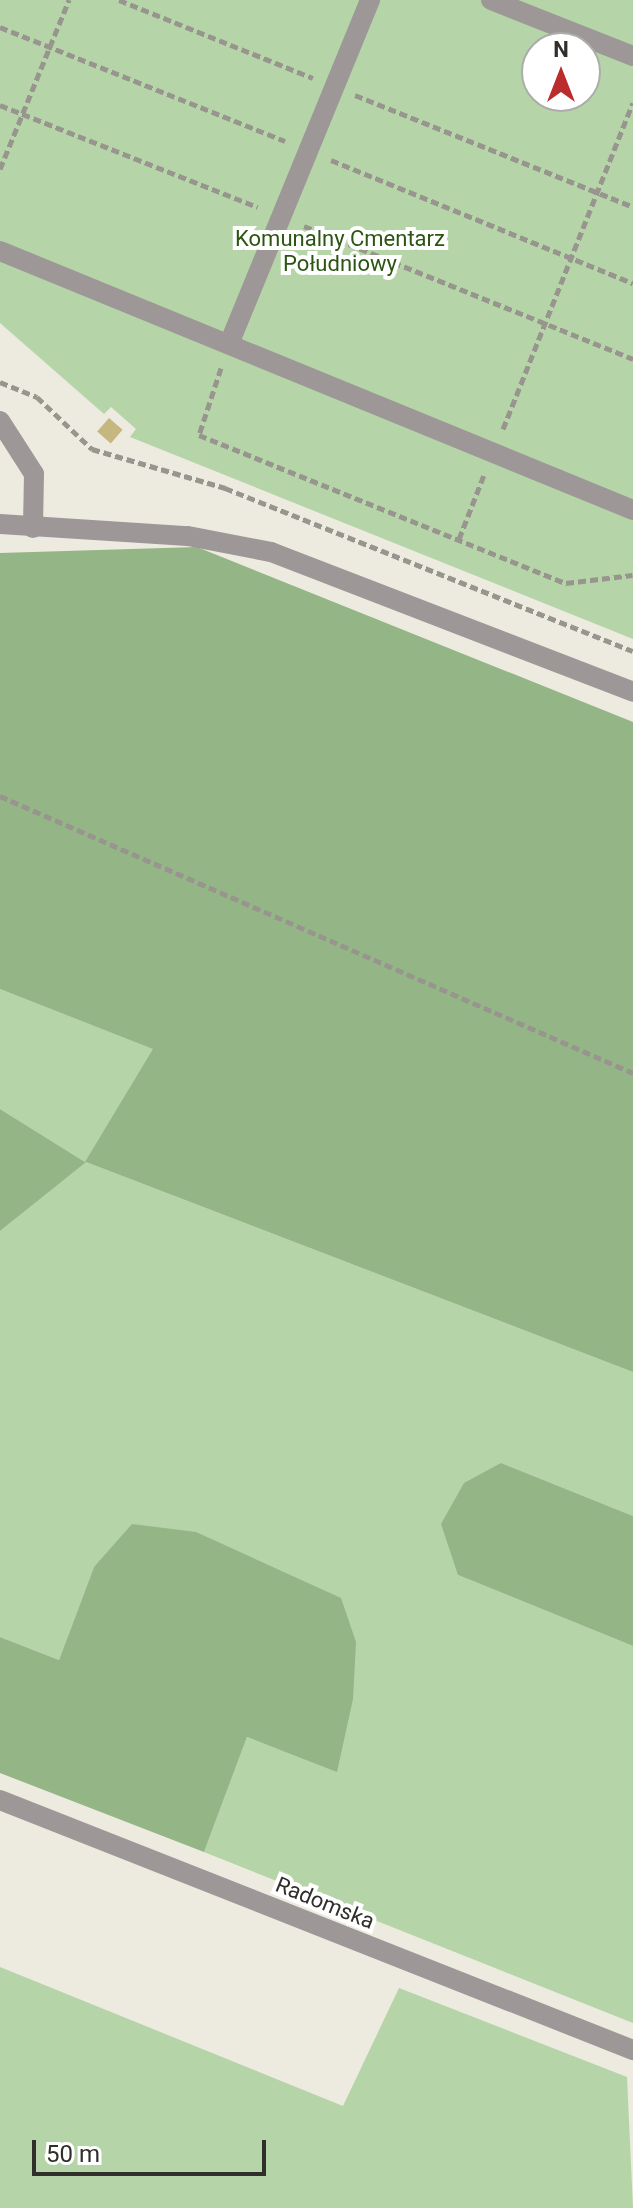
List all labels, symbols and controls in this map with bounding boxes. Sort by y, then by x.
north arrow [521,32,601,112]
text: N [553,37,569,62]
park label: Komunalny Cmentarz Południowy [235,225,445,276]
street label: Radomska [272,1871,378,1935]
scale bar [36,2124,270,2174]
text: 50 m [46,2140,100,2168]

